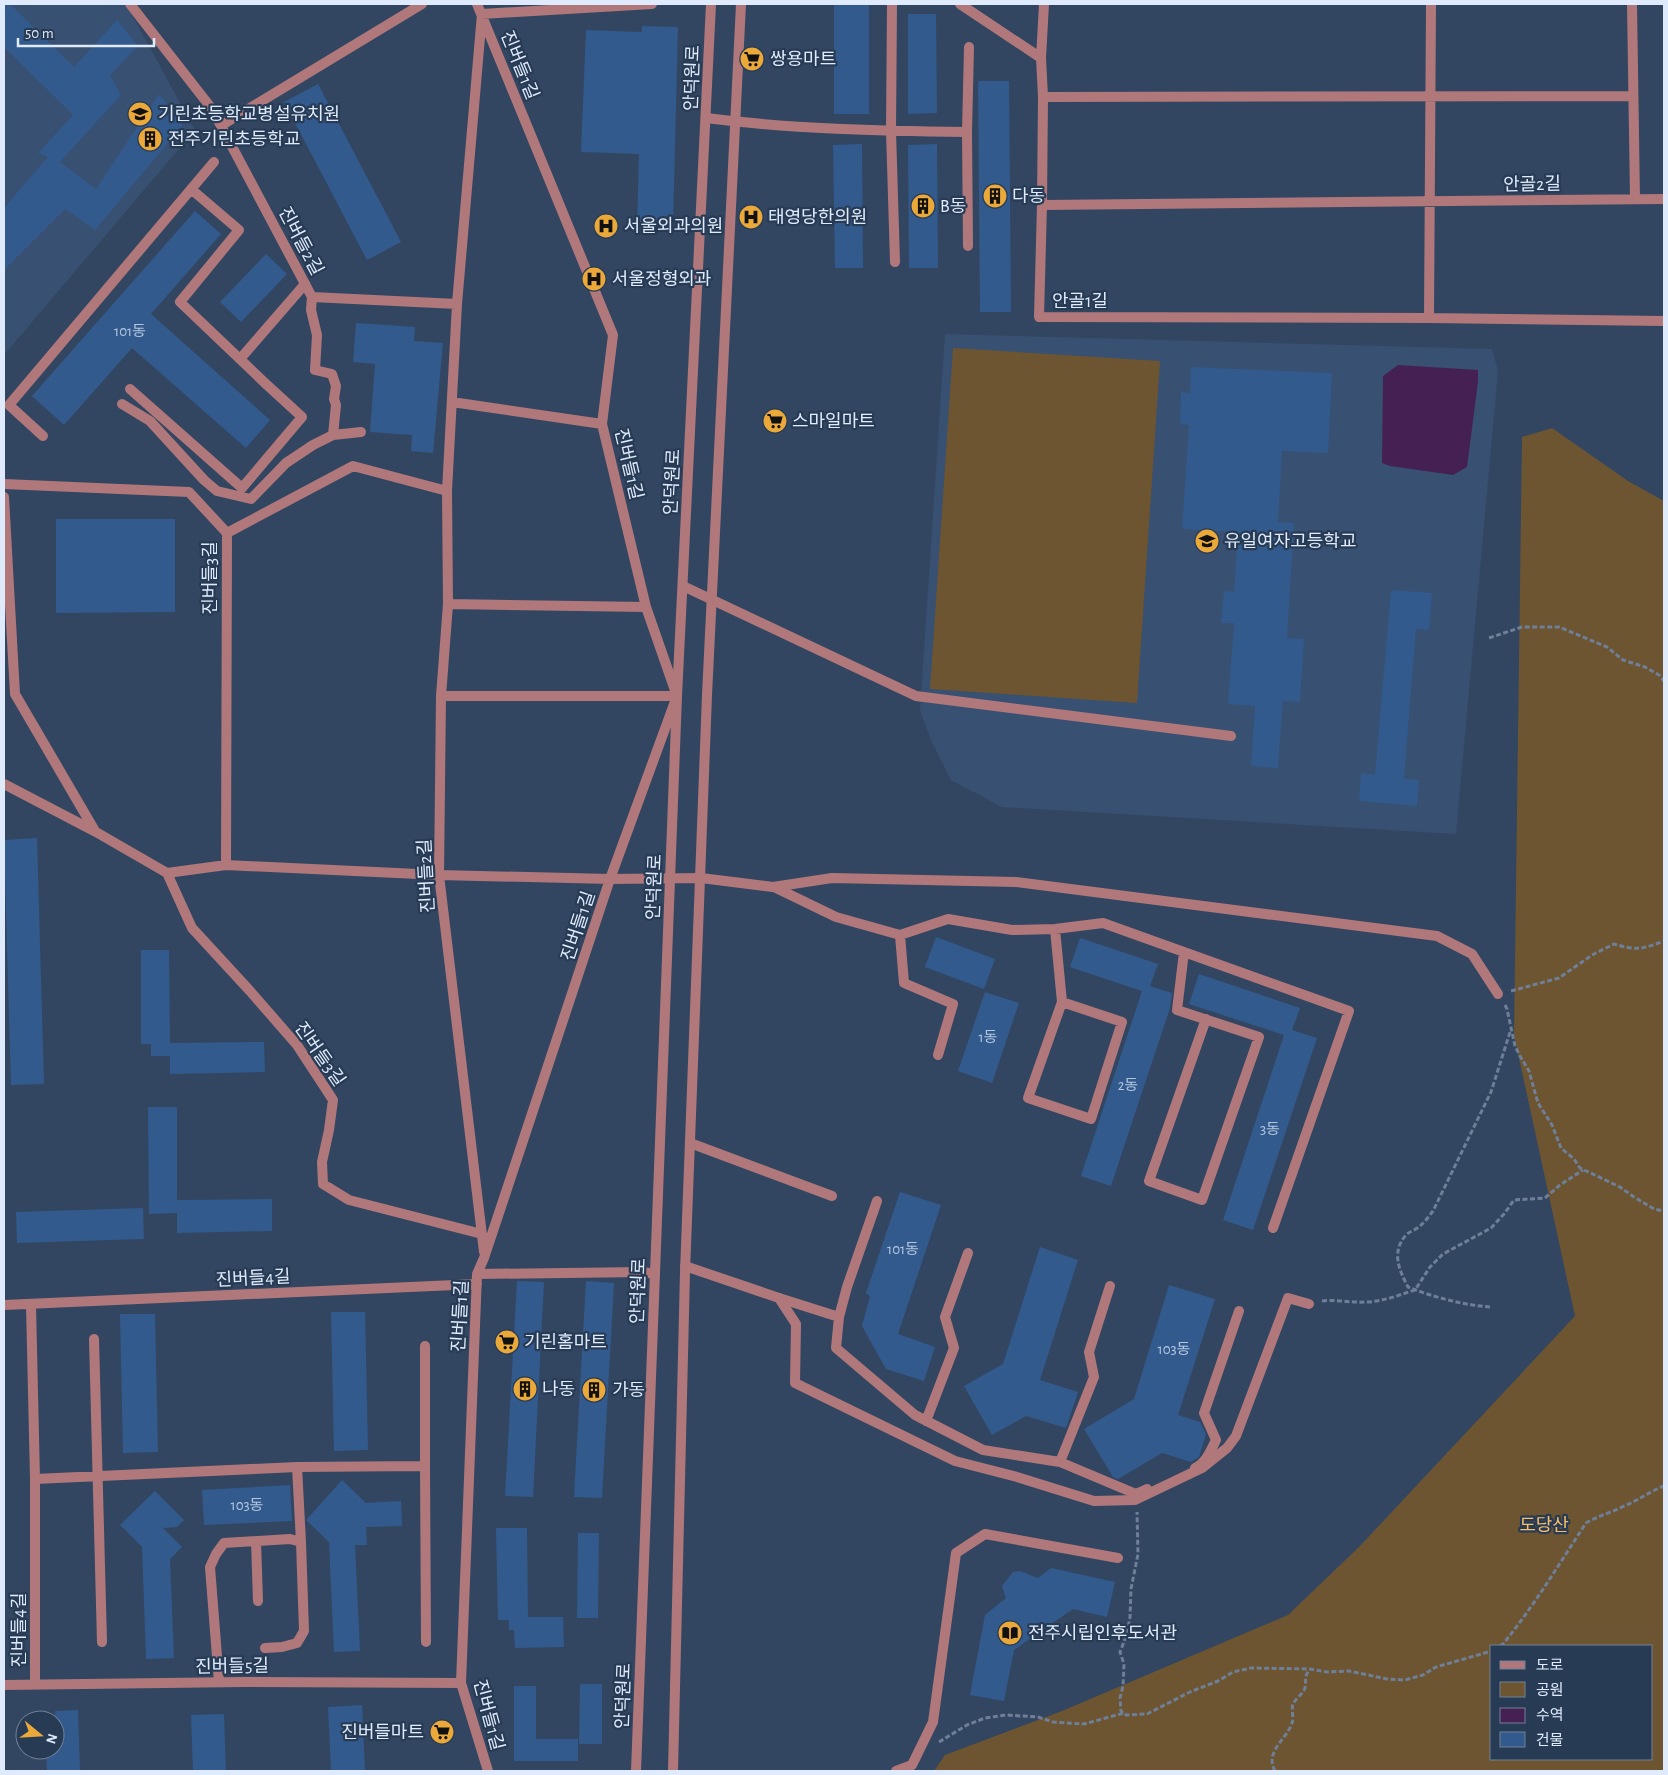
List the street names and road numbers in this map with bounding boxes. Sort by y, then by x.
street label: 진버들1길 [497,28,542,102]
street label: 안덕원로 [681,45,703,111]
street label: 안골2길 [1503,174,1561,195]
street label: 진버들2길 [275,204,326,279]
street label: 안골1길 [1052,292,1108,311]
street label: 진버들1길 [611,427,646,502]
street label: 안덕원로 [660,448,684,516]
street label: 진버들3길 [201,541,220,615]
street label: 진버들2길 [415,838,438,914]
street label: 안덕원로 [643,854,665,920]
street label: 진버들1길 [558,889,599,964]
street label: 진버들3길 [291,1019,348,1090]
street label: 안덕원로 [627,1258,649,1324]
street label: 진버들4길 [215,1267,291,1290]
street label: 진버들1길 [449,1279,472,1353]
street label: 진버들4길 [10,1593,29,1667]
street label: 진버들5길 [195,1656,269,1677]
street label: 안덕원로 [612,1663,634,1729]
street label: 진버들1길 [470,1678,507,1753]

